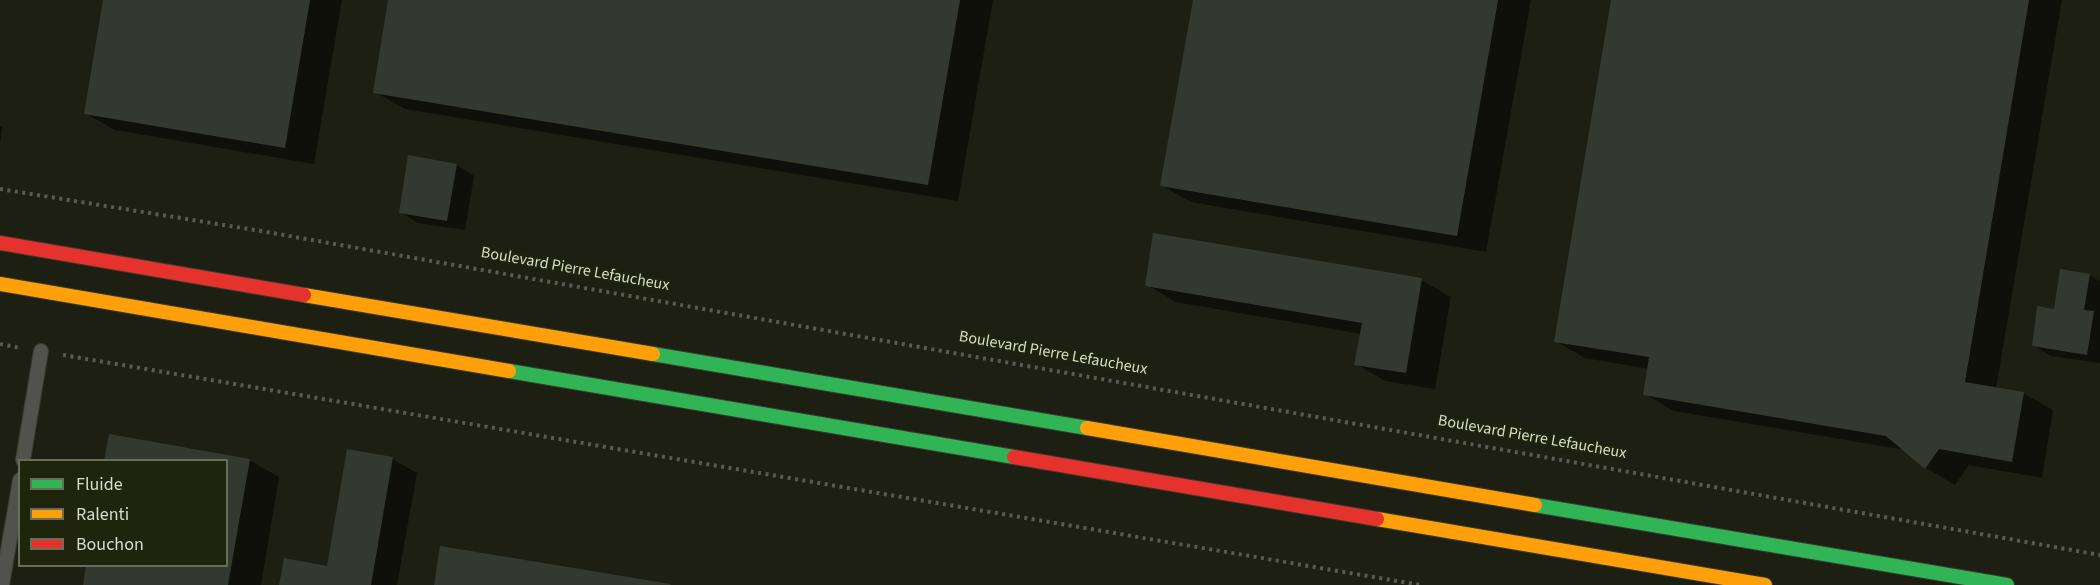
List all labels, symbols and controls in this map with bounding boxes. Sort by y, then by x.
street label: Boulevard Pierre Lefaucheux [479,244,671,296]
street label: Boulevard Pierre Lefaucheux [957,328,1149,380]
street label: Boulevard Pierre Lefaucheux [1436,412,1628,464]
legend [18,459,228,567]
text: Fluide [76,472,123,497]
text: Ralenti [76,502,129,527]
text: Bouchon [76,532,144,557]

